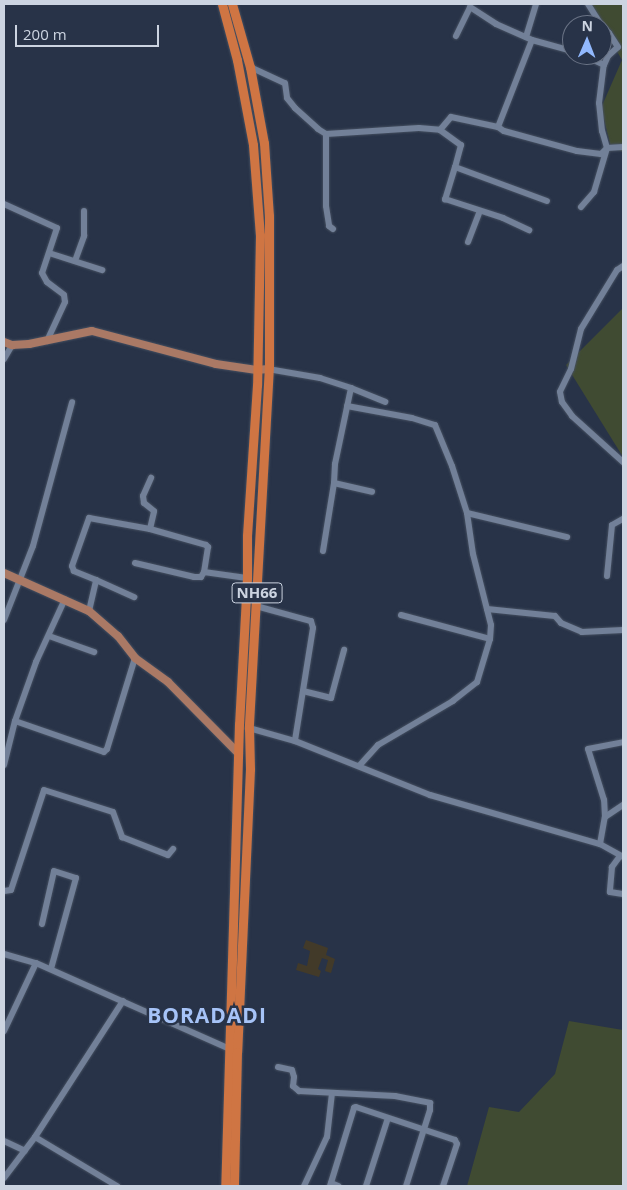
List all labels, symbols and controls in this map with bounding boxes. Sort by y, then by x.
scale bar [18,15,161,47]
north arrow [562,15,612,65]
text: N [581,16,593,35]
text: 200 m [23,24,67,44]
road number: NH66 [231,580,283,606]
district label: BORADADI [146,1002,268,1028]

